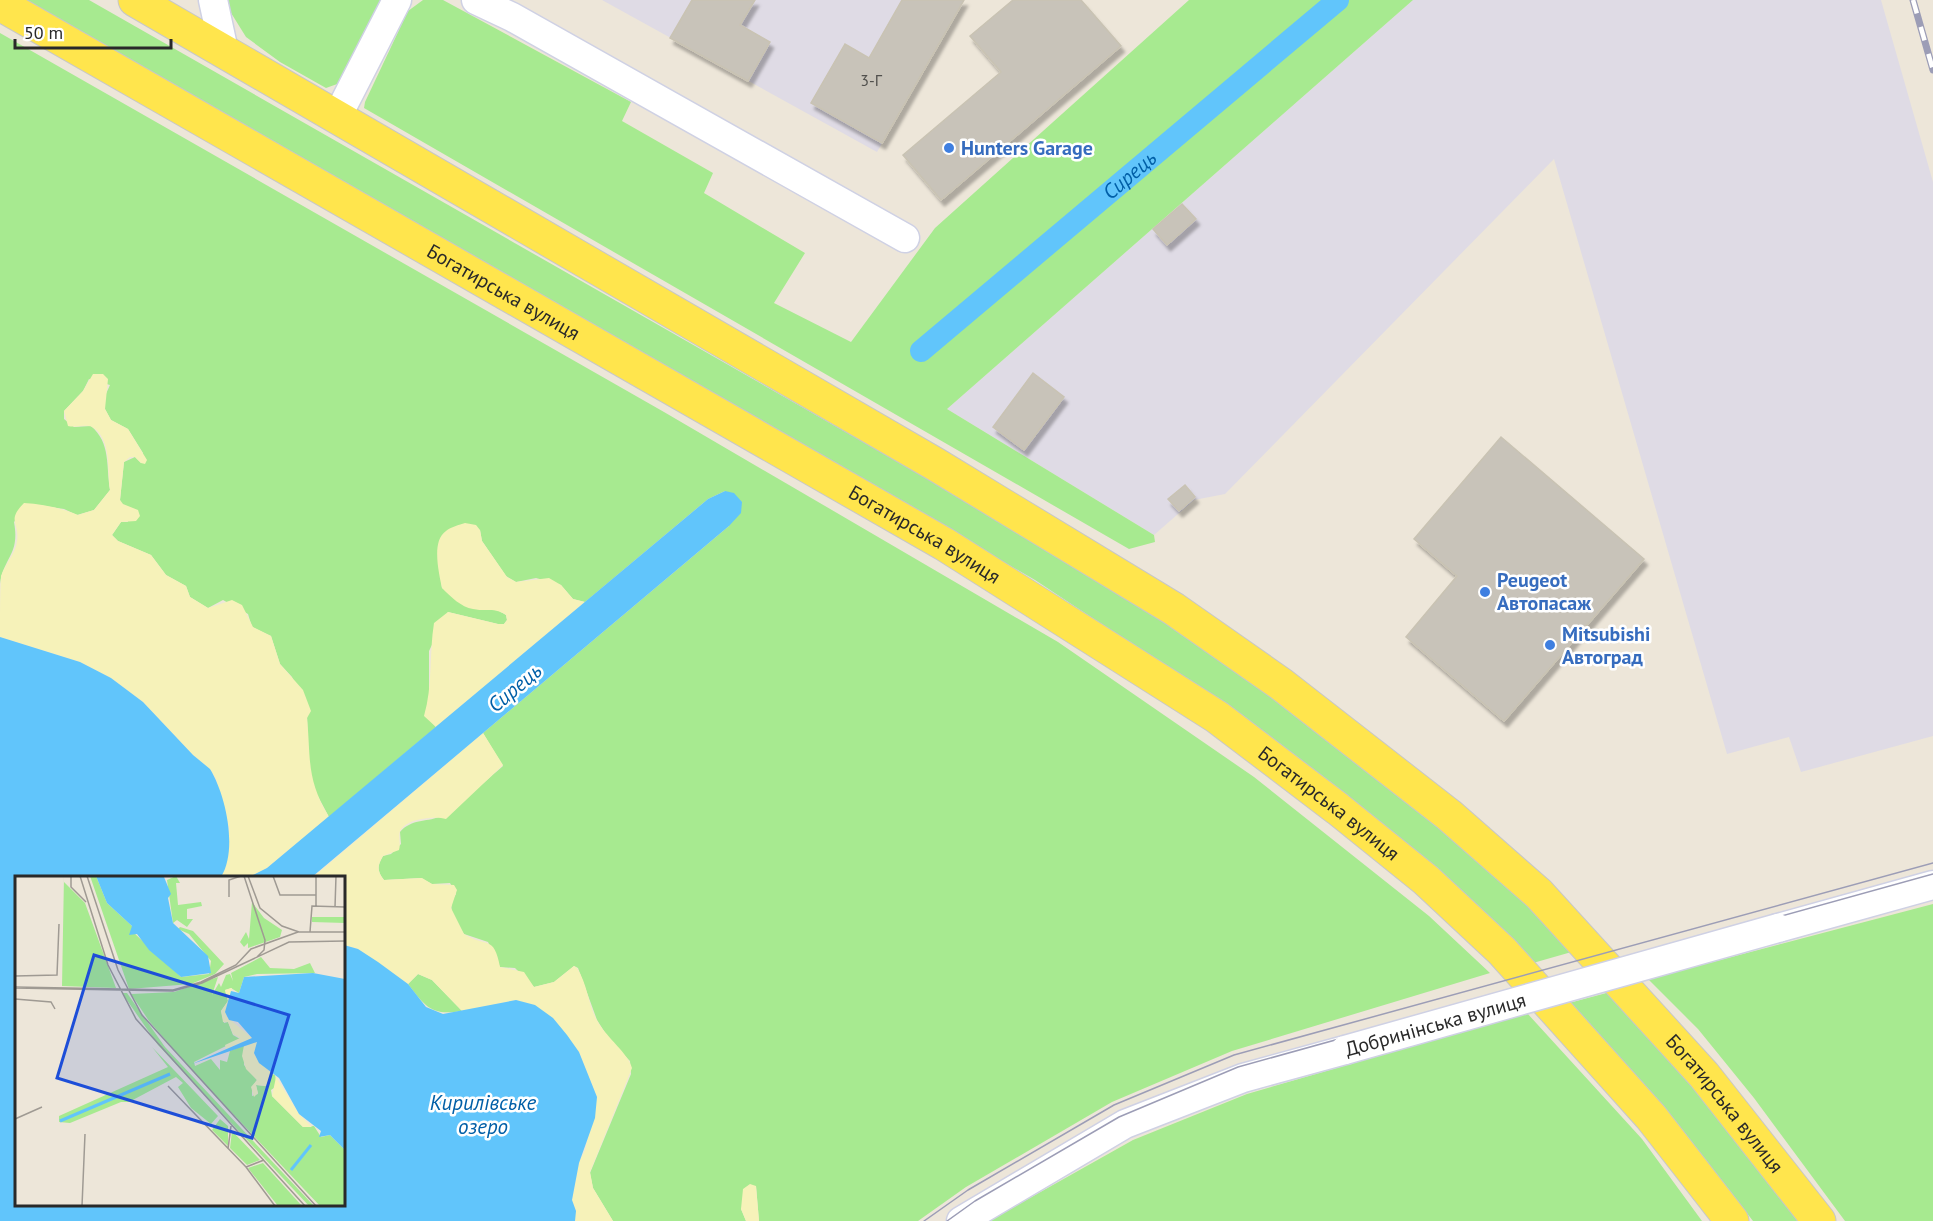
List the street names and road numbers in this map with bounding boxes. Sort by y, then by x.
street label: Богатирська вулиця [422,238,585,346]
street label: Богатирська вулиця [844,479,1006,590]
street label: Богатирська вулиця [1253,740,1405,866]
street label: Добринінська вулиця [1342,987,1529,1062]
street label: Богатирська вулиця [1660,1029,1789,1178]

